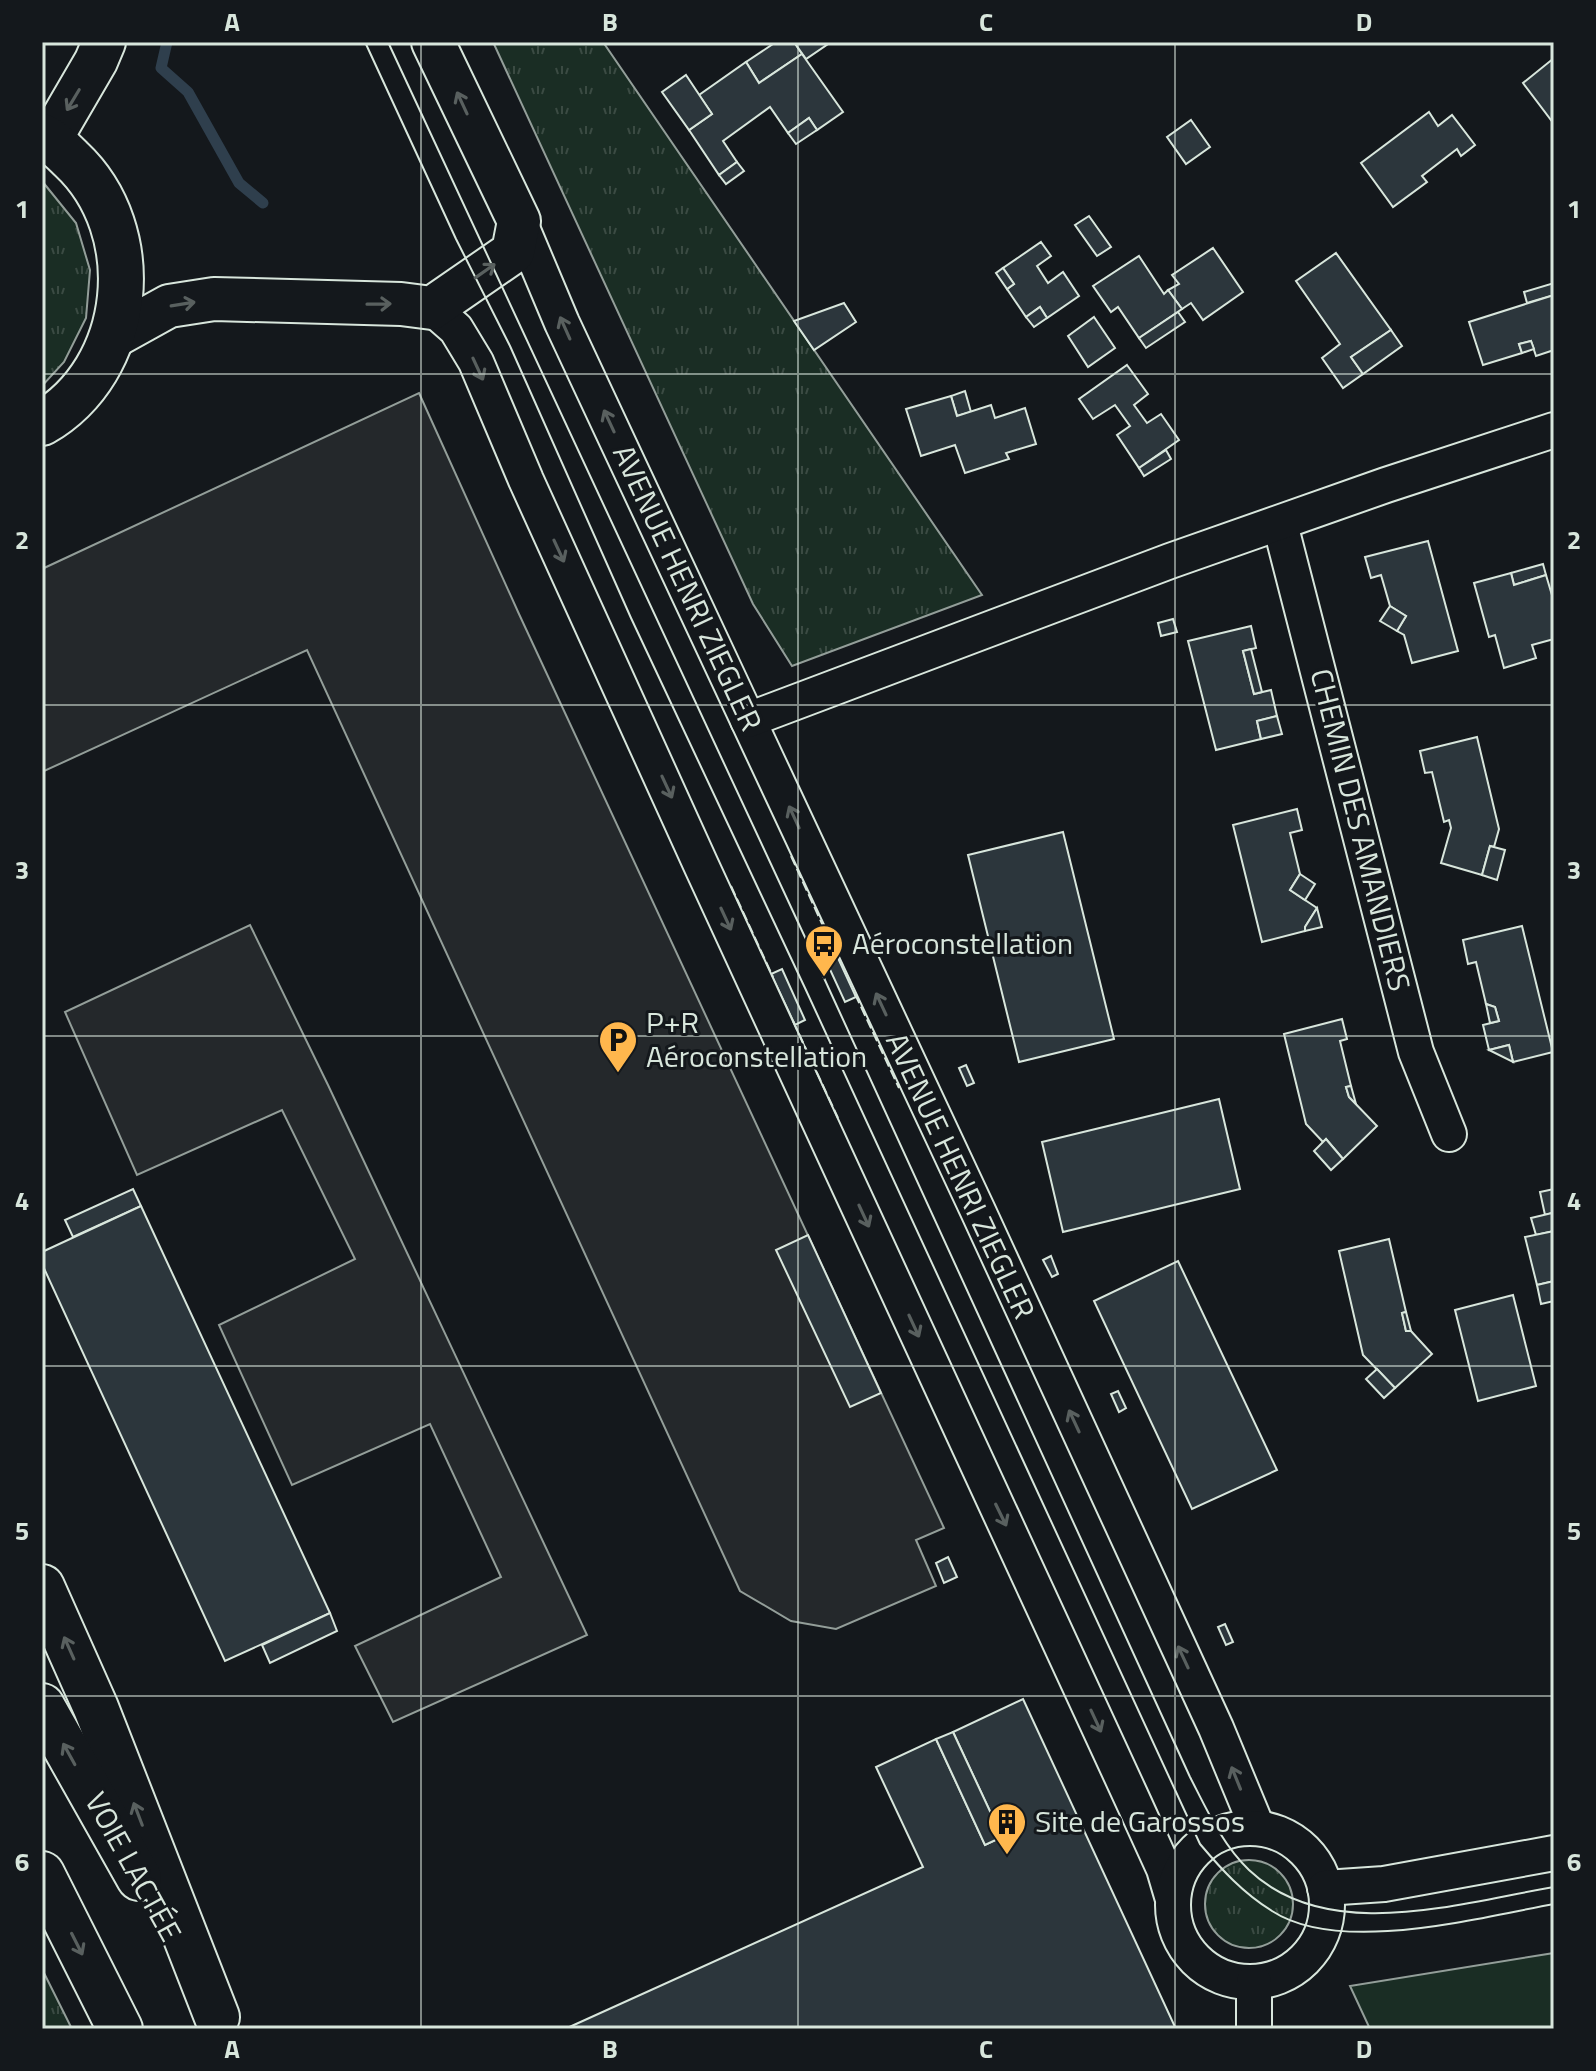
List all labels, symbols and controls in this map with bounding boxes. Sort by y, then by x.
text: A [224,2,240,41]
text: B [602,2,618,41]
text: C [979,2,993,41]
text: D [1356,2,1372,41]
one-way arrow [64,88,80,111]
one-way arrow [454,92,469,116]
text: 1 [15,189,29,228]
text: 1 [1567,189,1581,228]
one-way arrow [473,263,495,279]
one-way arrow [170,296,196,311]
one-way arrow [365,296,392,312]
one-way arrow [557,316,572,340]
one-way arrow [471,357,486,381]
one-way arrow [601,409,616,433]
street label: AVENUE HENRI ZIEGLER [601,437,775,738]
text: 2 [15,520,29,559]
text: 2 [1567,520,1581,559]
one-way arrow [552,538,567,563]
street label: CHEMIN DES AMANDIERS [1299,664,1423,996]
one-way arrow [660,775,675,799]
one-way arrow [786,805,801,829]
text: 3 [15,850,29,889]
text: 3 [1567,850,1581,889]
one-way arrow [719,907,734,931]
place label: Aéroconstellation [852,920,1073,966]
bus stop icon: Aéroconstellation [803,923,845,978]
one-way arrow [873,993,888,1017]
place label: P+R Aéroconstellation [646,999,867,1079]
parking icon: P+R Aéroconstellation [597,1019,639,1074]
street label: AVENUE HENRI ZIEGLER [874,1025,1048,1326]
text: 4 [15,1181,29,1220]
text: 4 [1567,1181,1581,1220]
one-way arrow [857,1204,872,1228]
one-way arrow [907,1314,922,1338]
one-way arrow [1066,1409,1081,1433]
one-way arrow [994,1503,1009,1527]
text: 5 [15,1511,29,1550]
text: 5 [1567,1511,1581,1550]
one-way arrow [61,1636,76,1660]
one-way arrow [1175,1645,1190,1669]
one-way arrow [1089,1709,1104,1733]
one-way arrow [61,1743,77,1766]
one-way arrow [1228,1766,1243,1790]
street label: VOIE LACTÉE [74,1783,194,1950]
place label: Site de Garossos [1035,1798,1245,1844]
building icon: Site de Garossos [986,1801,1028,1856]
one-way arrow [130,1802,144,1827]
text: 6 [15,1842,29,1881]
text: 6 [1567,1842,1581,1881]
one-way arrow [70,1931,85,1955]
text: A [224,2029,240,2068]
text: B [602,2029,618,2068]
text: C [979,2029,993,2068]
text: D [1356,2029,1372,2068]

